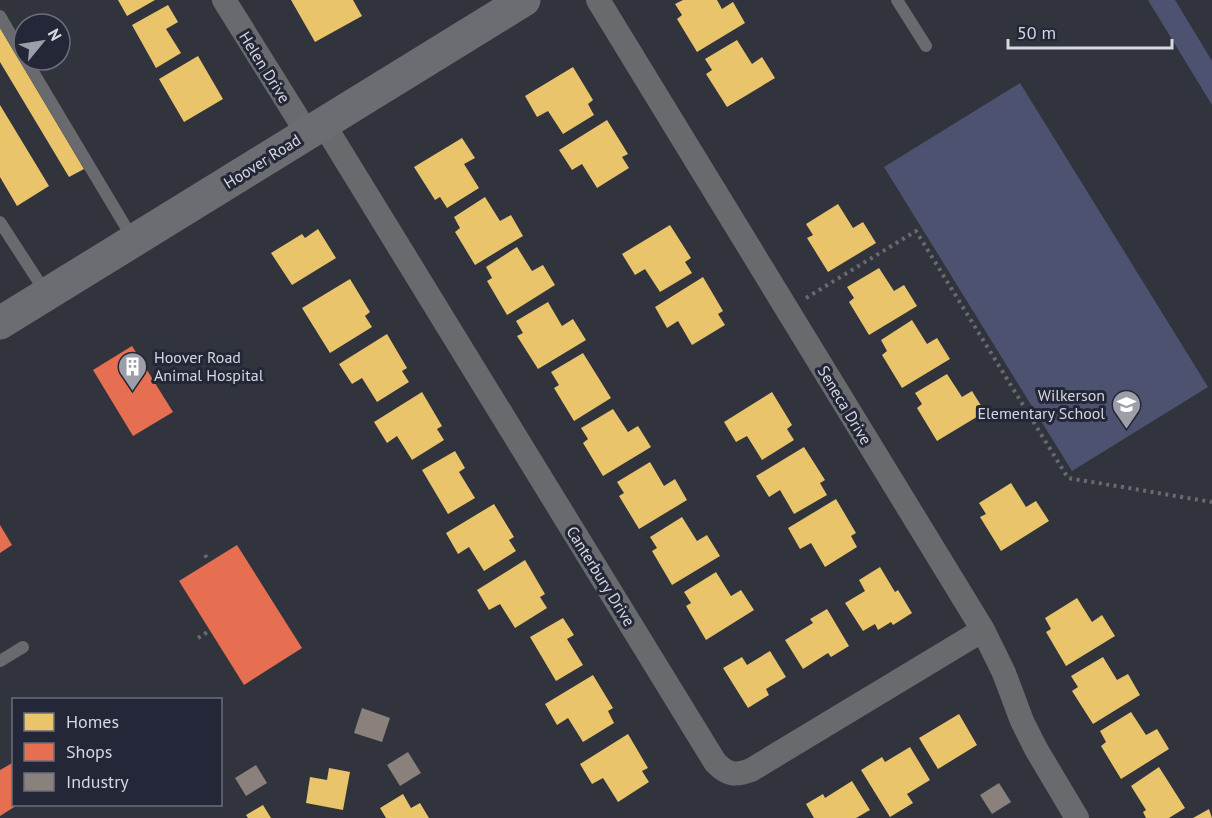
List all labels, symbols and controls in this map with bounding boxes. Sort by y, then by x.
north arrow [12,12,72,72]
scale bar [1008,12,1172,50]
text: 50 m [1017,21,1056,44]
text: N [44,25,66,44]
street label: Helen Drive [235,28,295,106]
street label: Hoover Road [220,129,304,193]
place label: Hoover Road Animal Hospital [154,347,264,385]
building icon: Hoover Road Animal Hospital [117,350,149,392]
street label: Seneca Drive [814,362,876,448]
place label: Wilkerson Elementary School [978,385,1105,423]
school or university icon: Wilkerson Elementary School [1110,388,1142,430]
street label: Canterbury Drive [562,522,640,630]
legend [12,698,222,806]
text: Homes [66,710,119,733]
text: Shops [66,740,112,763]
text: Industry [66,770,129,793]

